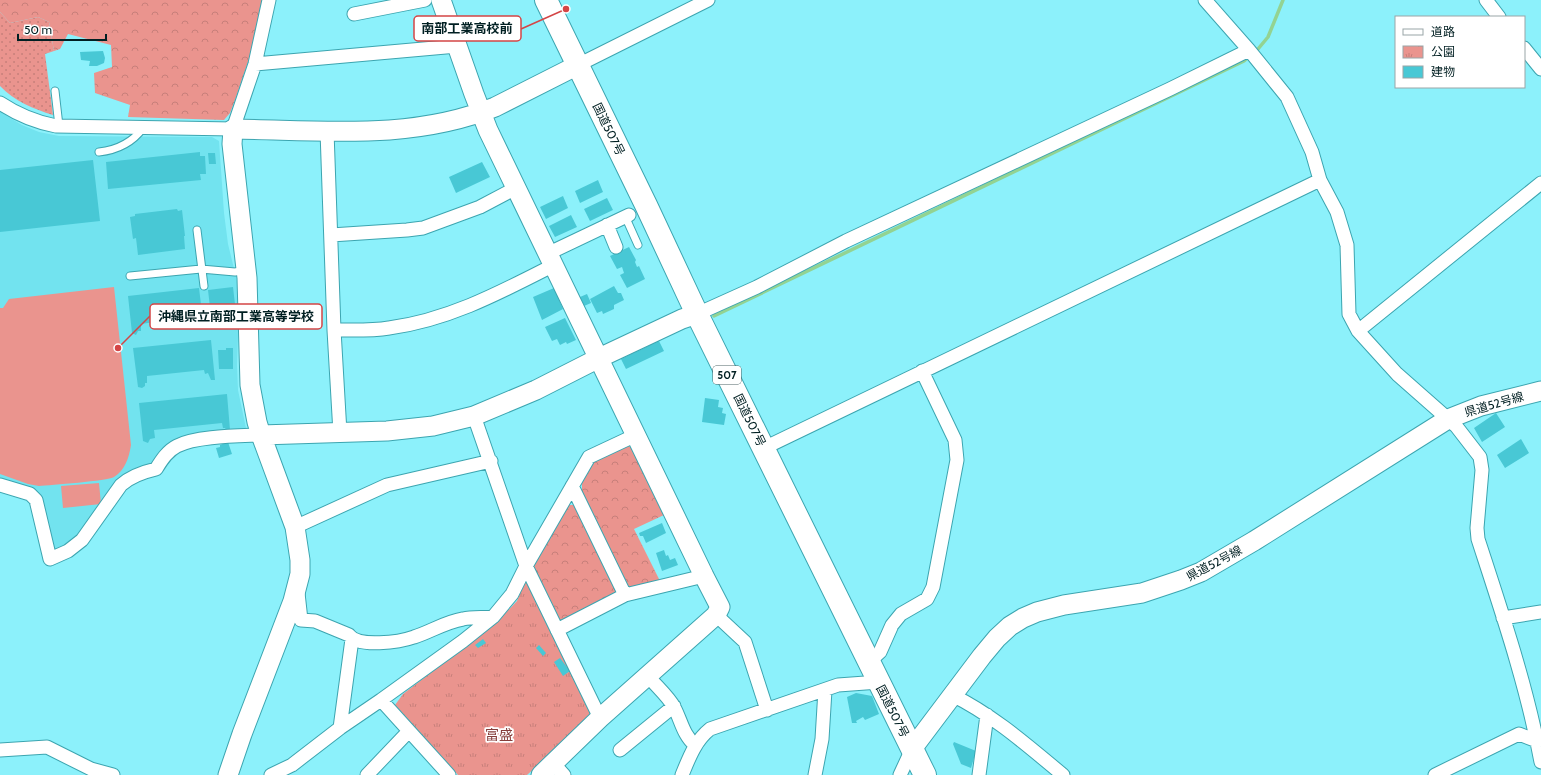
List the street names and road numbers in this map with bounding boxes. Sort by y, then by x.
street label: 国道507号 [590,100,628,158]
road number: 507 [713,366,741,384]
street label: 県道52号線 [1463,388,1525,420]
street label: 国道507号 [731,391,769,449]
street label: 県道52号線 [1184,542,1244,584]
street label: 国道507号 [873,682,913,740]

